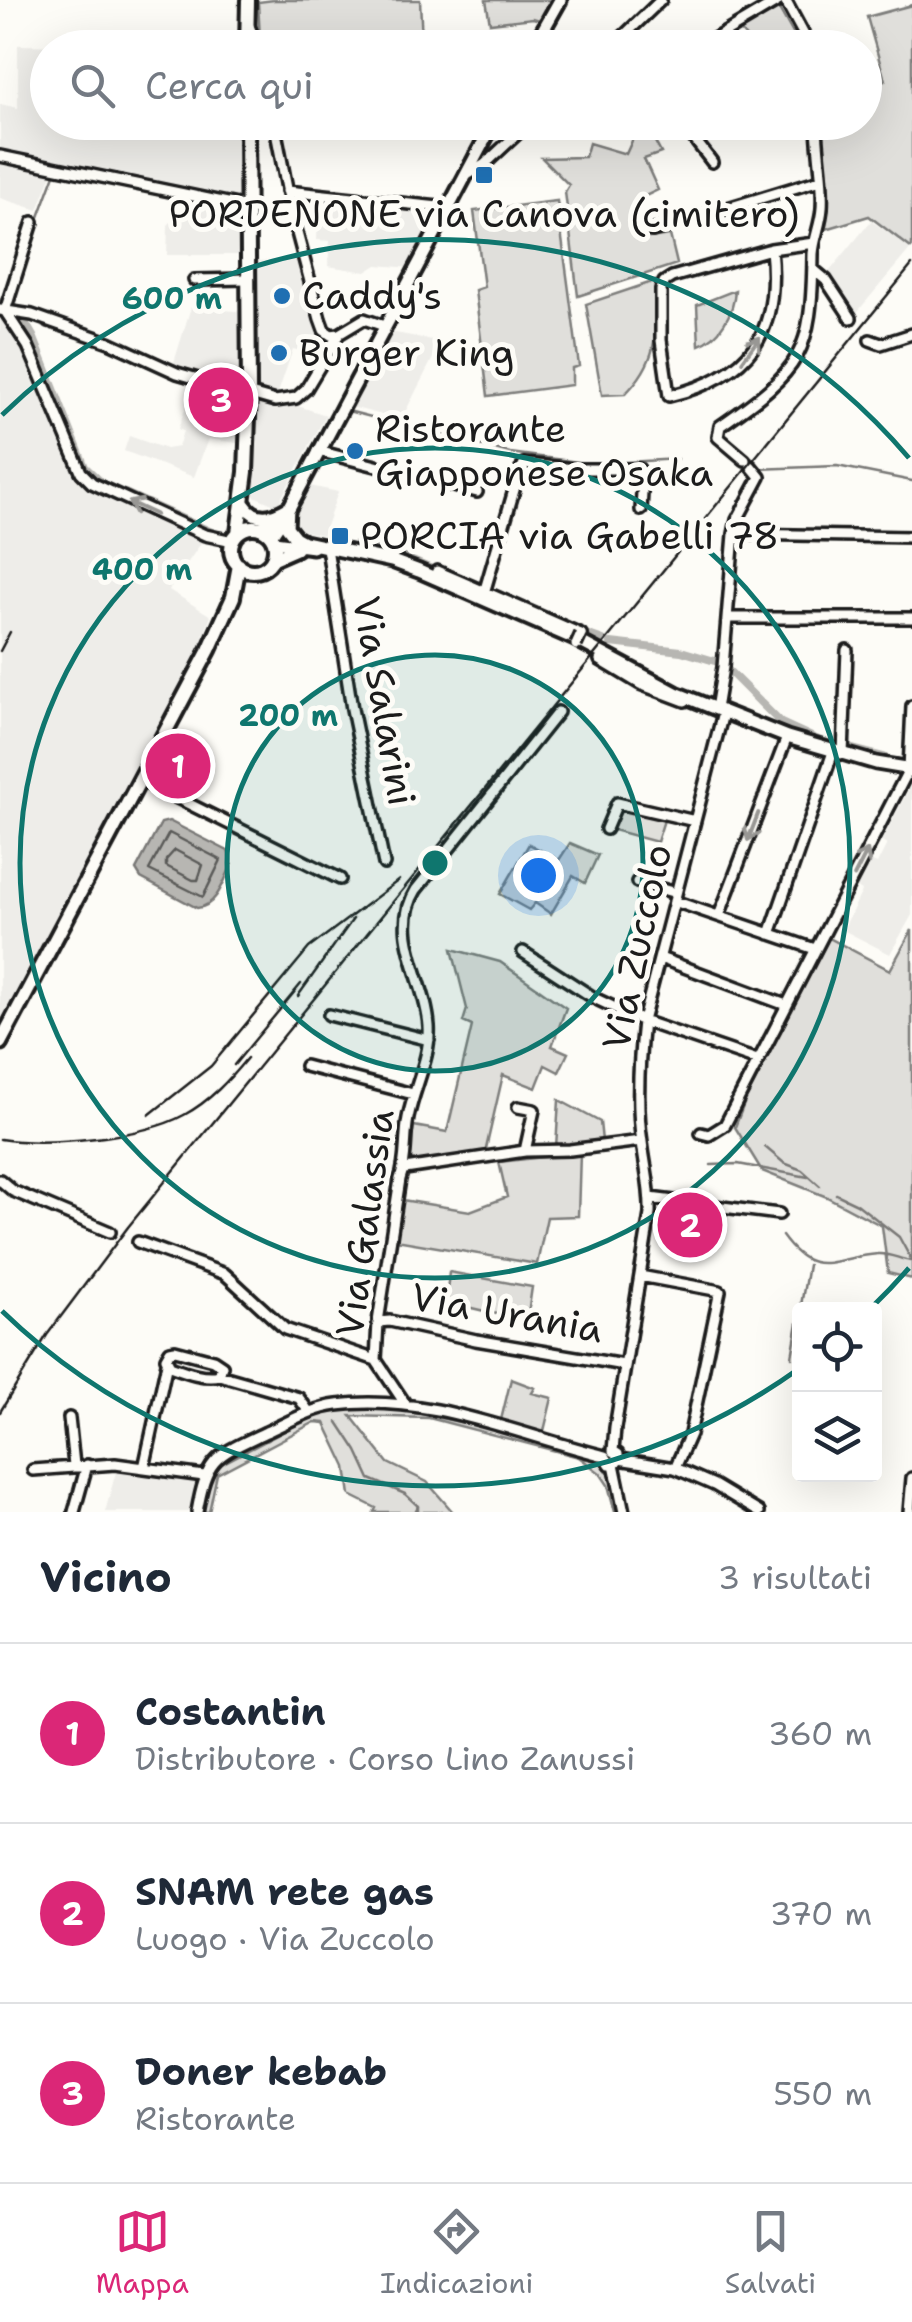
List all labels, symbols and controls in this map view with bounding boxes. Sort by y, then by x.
search box [30,30,882,140]
icon: search [65,58,120,113]
text: Cerca qui [145,60,314,111]
marker: PORDENONE via Canova (cimitero) [473,164,495,186]
place label: PORDENONE via Canova (cimitero) [168,188,800,239]
place label: Caddy's [302,270,442,321]
text: 600 m [122,278,222,319]
marker: Caddy's [271,285,293,307]
place label: Burger King [299,327,514,378]
one-way arrow [740,336,761,363]
marker: Burger King [268,342,290,364]
pin: 3 [188,362,254,438]
place label: Ristorante Giapponese Osaka [375,403,714,498]
marker: Ristorante Giapponese Osaka [344,440,366,462]
one-way arrow [127,498,158,516]
place label: PORCIA via Gabelli 78 [360,510,779,561]
marker: PORCIA via Gabelli 78 [329,525,351,547]
text: 400 m [92,549,192,590]
street label: Via Salarini [341,592,428,810]
text: 200 m [238,695,338,736]
pin: 1 [146,728,210,804]
one-way arrow [743,810,761,841]
street label: Via Zuccolo [590,839,683,1054]
centre of rings [417,845,453,881]
one-way arrow [852,849,871,879]
your location [513,850,564,901]
street label: Via Galassia [323,1106,406,1340]
pin: 2 [658,1188,722,1262]
street label: Via Urania [407,1271,607,1354]
map controls [792,1302,882,1482]
button: locate [792,1302,882,1392]
button: layers [792,1392,882,1482]
text: Vicino [40,1549,172,1605]
text: 3 risultati [718,1556,872,1599]
text: Costantin [135,1686,326,1737]
text: 1 [65,1712,80,1755]
text: 360 m [768,1712,872,1755]
text: Distributore · Corso Lino Zanussi [135,1737,635,1780]
text: SNAM rete gas [135,1866,434,1917]
text: 2 [61,1892,84,1935]
text: 370 m [770,1892,872,1935]
text: Luogo · Via Zuccolo [135,1917,435,1960]
text: Doner kebab [135,2046,387,2097]
text: 3 [61,2072,84,2115]
text: 550 m [773,2072,872,2115]
text: Ristorante [135,2097,296,2140]
tab: Mappa [96,2204,189,2302]
tab: Indicazioni [380,2204,533,2302]
tab: Salvati [725,2204,816,2302]

